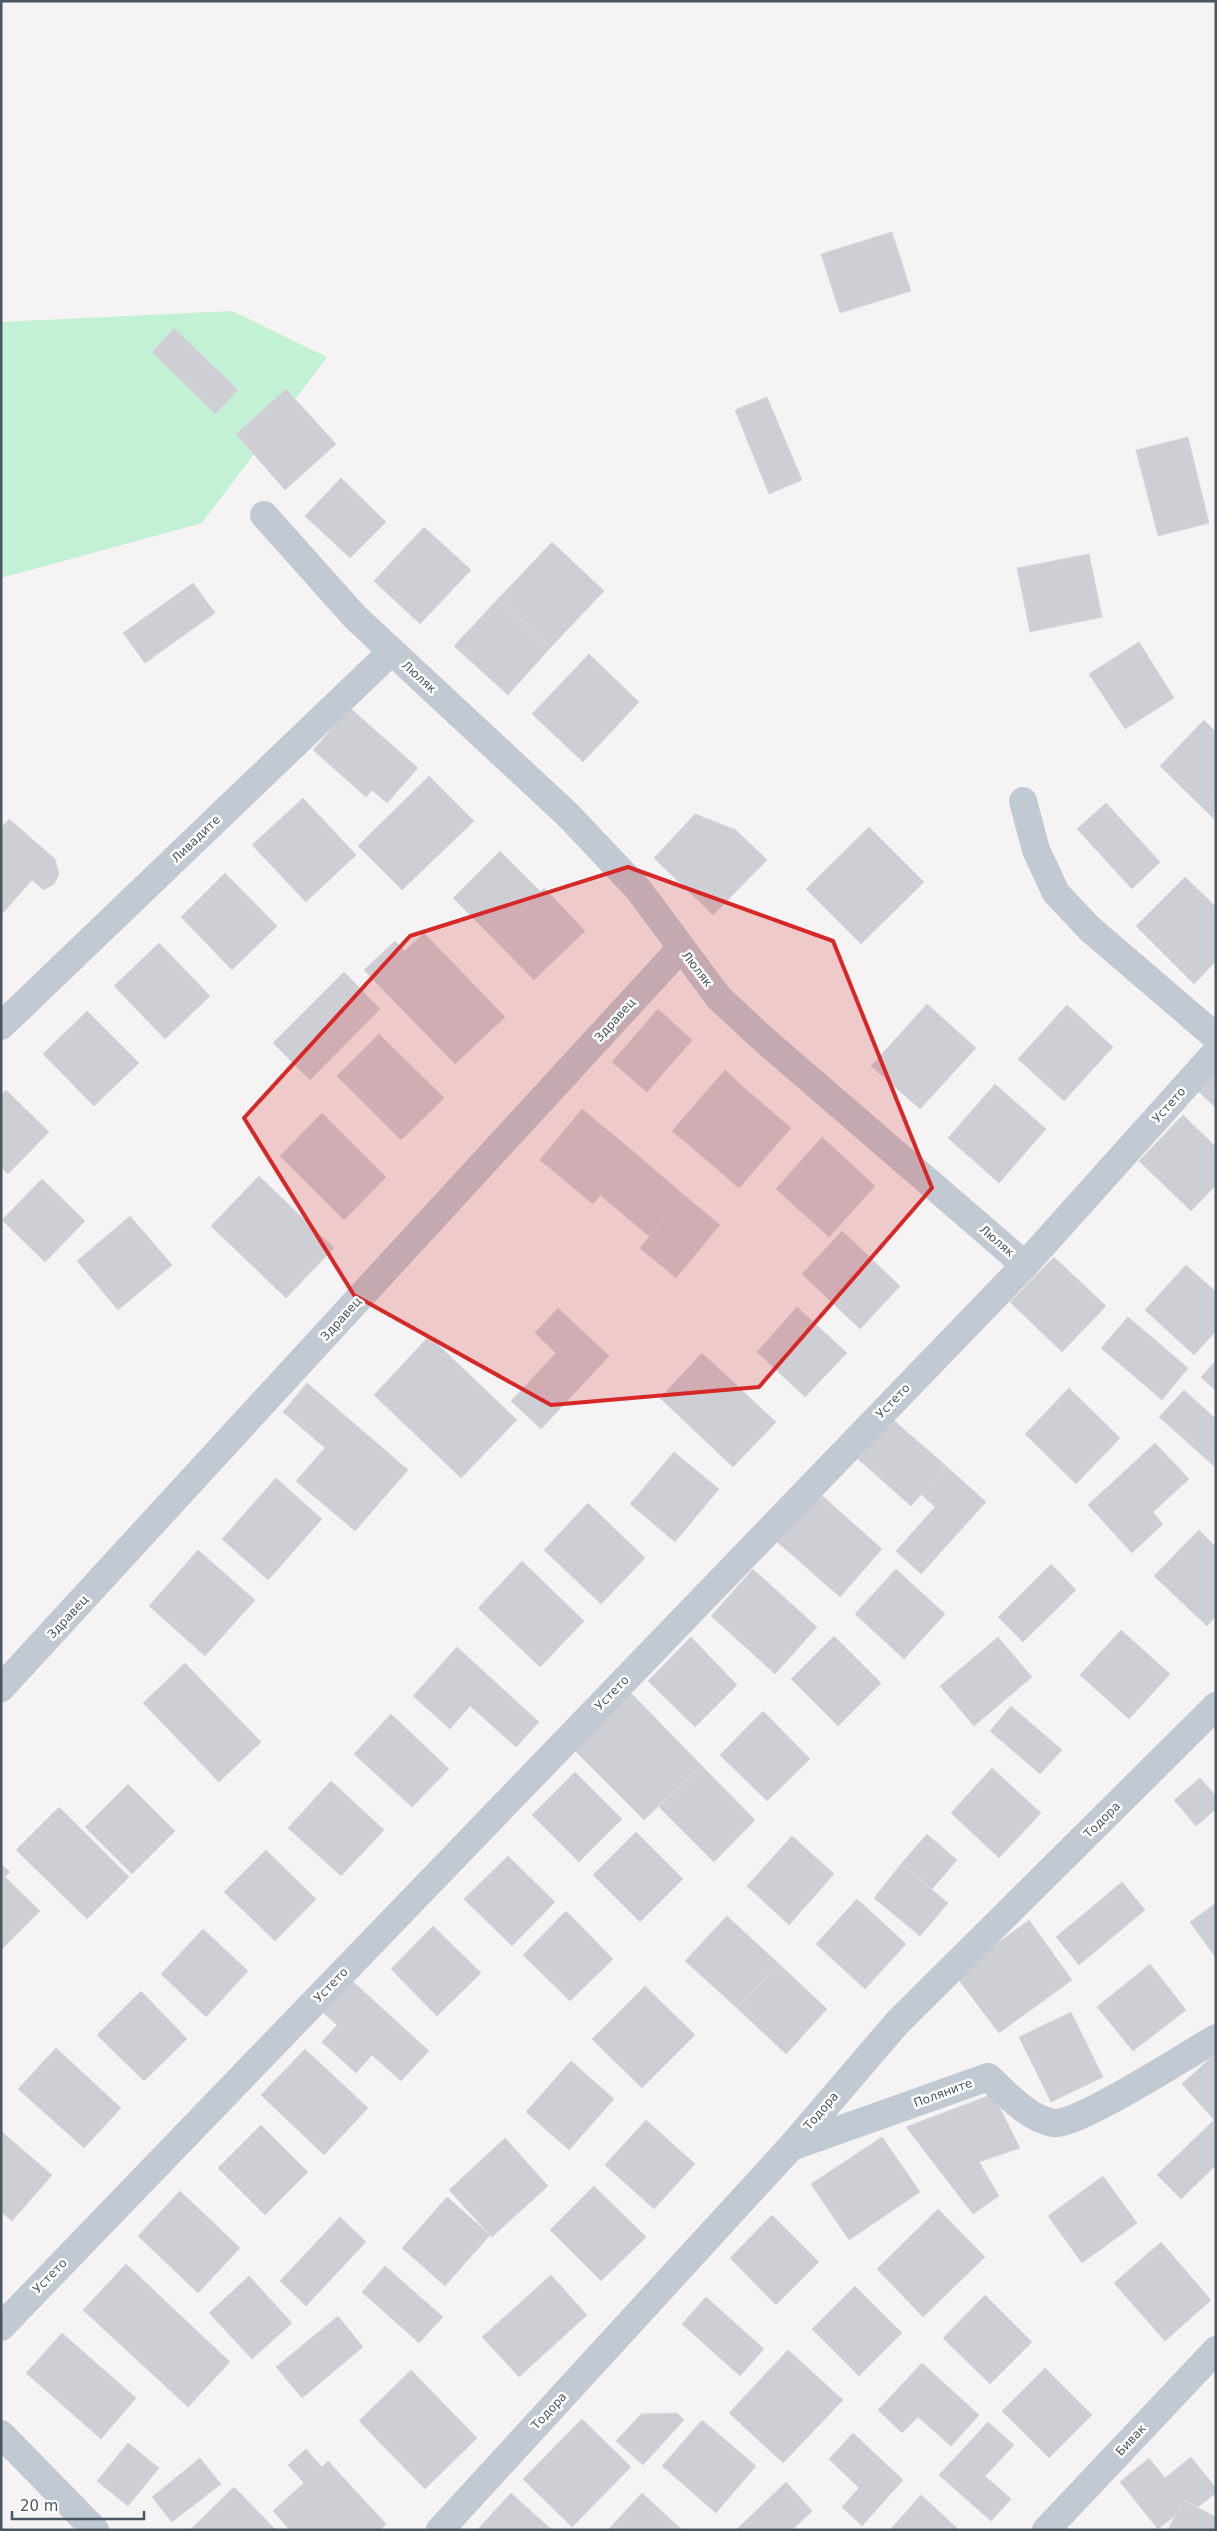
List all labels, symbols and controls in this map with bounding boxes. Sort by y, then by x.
street label: Люляк [399,658,439,696]
street label: Ливадите [169,813,223,865]
street label: Люляк [679,948,715,990]
street label: Здравец [592,995,638,1045]
street label: Устето [1150,1084,1188,1126]
street label: Люляк [977,1222,1017,1260]
street label: Здравец [318,1294,364,1344]
street label: Устето [873,1381,913,1421]
street label: Здравец [45,1593,91,1641]
street label: Устето [592,1673,632,1713]
street label: Тодора [1080,1799,1123,1842]
street label: Устето [311,1965,351,2005]
street label: Поляните [912,2076,974,2110]
street label: Тодора [800,2089,841,2133]
street label: Устето [30,2256,70,2296]
street label: Тодора [528,2390,570,2433]
street label: Бивак [1113,2421,1149,2459]
scale bar [12,2488,145,2520]
text: 20 m [20,2497,58,2515]

